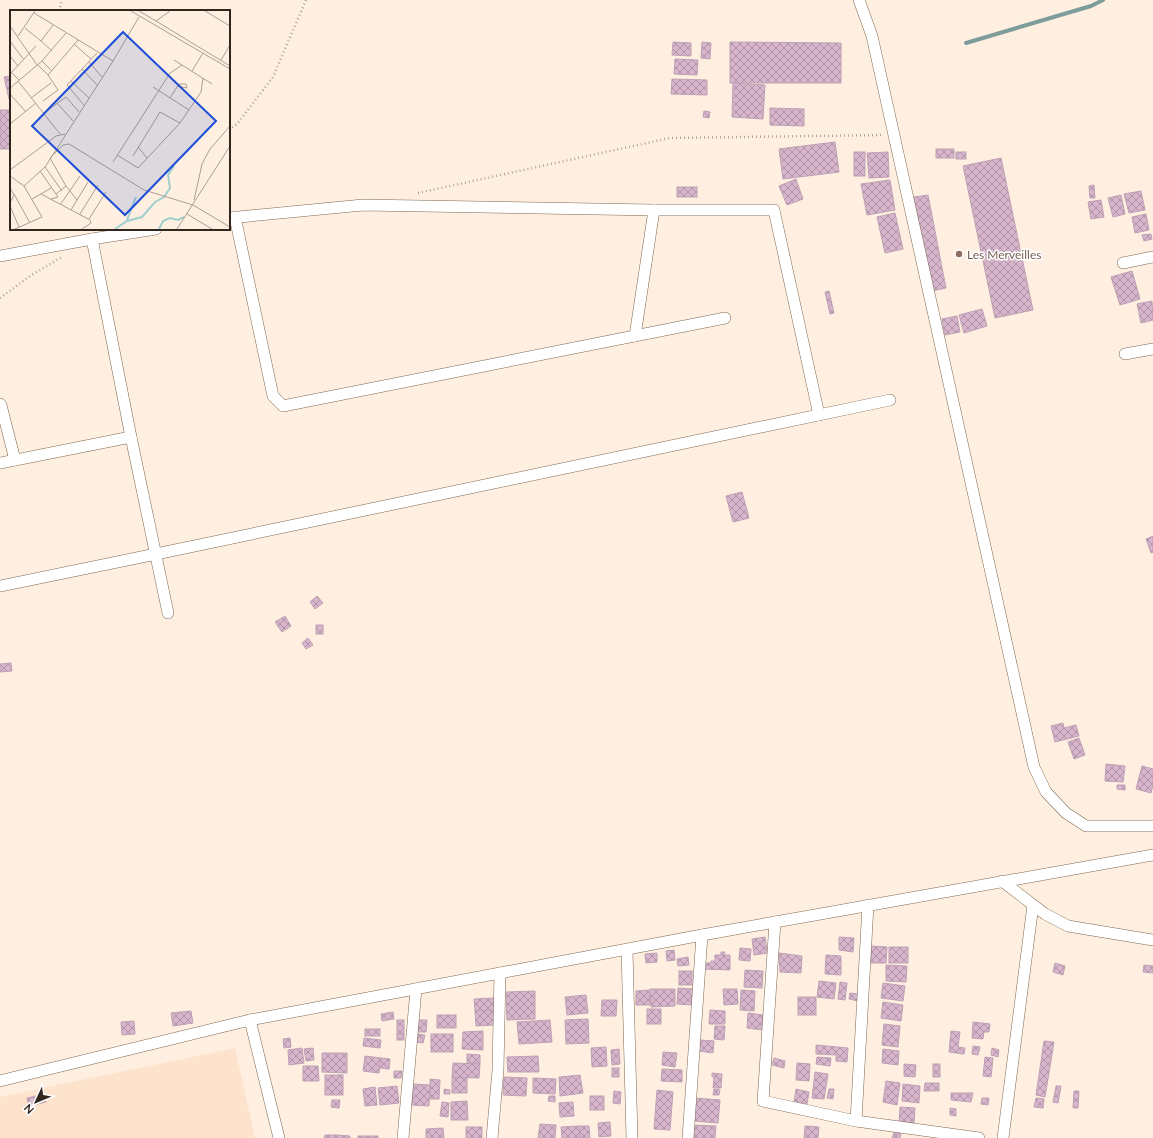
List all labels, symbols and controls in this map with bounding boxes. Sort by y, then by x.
inset map [10,10,230,230]
place label: Les Merveilles [967,247,1041,262]
marker: Les Merveilles [954,249,964,259]
north arrow [16,1082,56,1122]
text: N [21,1102,36,1117]

